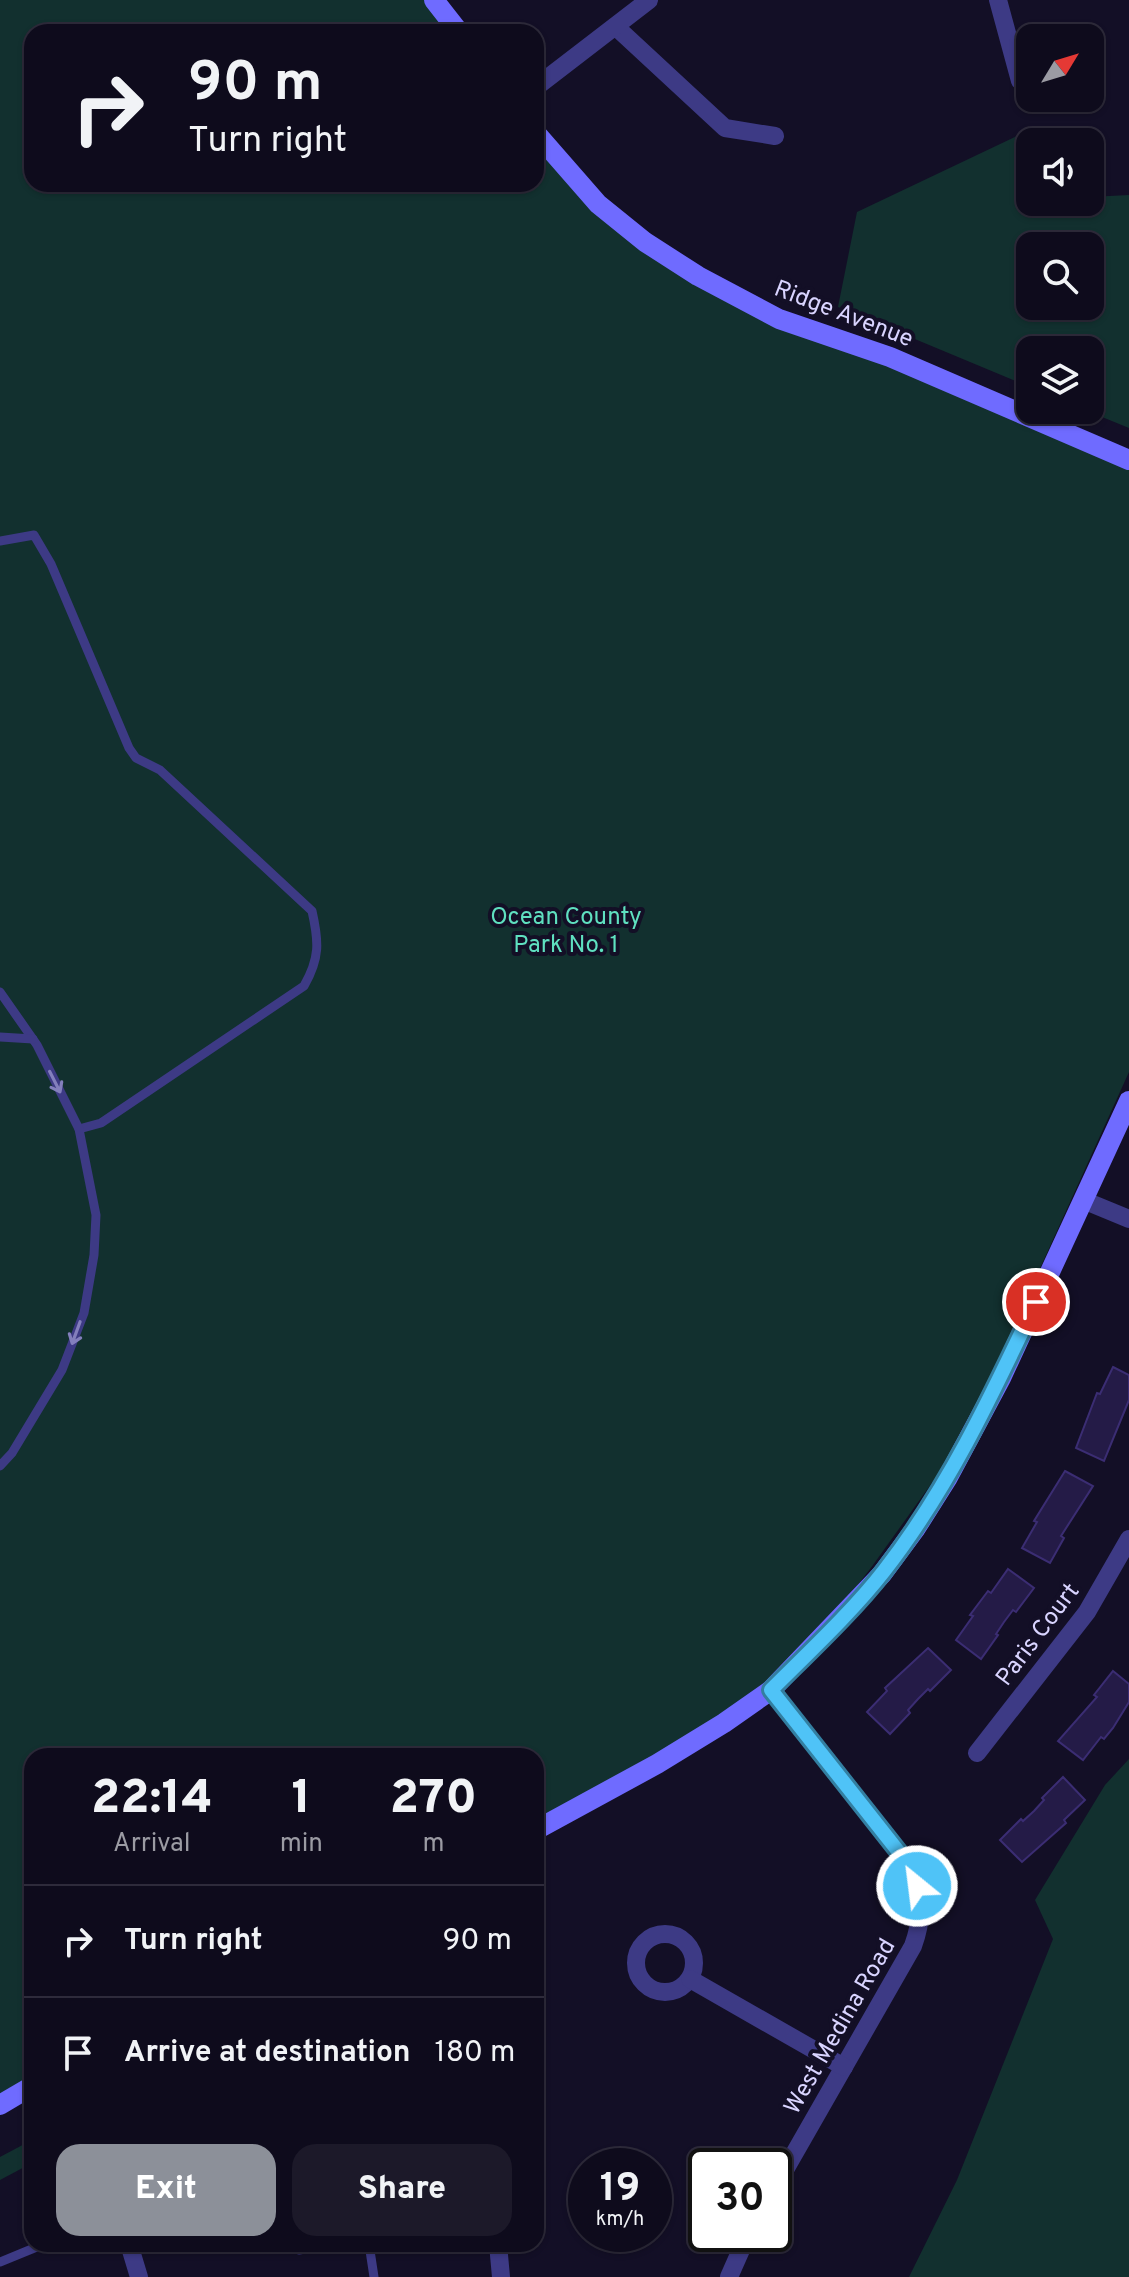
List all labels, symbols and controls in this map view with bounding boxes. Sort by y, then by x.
north arrow [1016,24,1104,112]
map controls [1016,24,1104,424]
text: 90 m [188,50,323,120]
icon: right [56,56,160,160]
text: Turn right [188,119,347,165]
button: sound [1016,128,1104,216]
button: search [1016,232,1104,320]
street label: Ridge Avenue [769,275,917,355]
button: layers [1016,336,1104,424]
park label: Ocean County Park No. 1 [490,903,642,961]
one-way arrow [48,1070,64,1094]
pin [1002,1268,1070,1336]
icon: arrive [1014,1280,1058,1324]
one-way arrow [68,1320,82,1345]
street label: Paris Court [990,1578,1087,1693]
text: 22:14 [91,1770,213,1830]
text: 1 [291,1770,311,1830]
text: 270 [390,1770,477,1830]
text: Arrival [113,1828,191,1861]
text: min [280,1828,323,1861]
text: m [422,1828,444,1861]
position arrow [875,1844,959,1928]
icon: right [56,1919,100,1963]
text: Turn right [124,1923,262,1960]
text: 90 m [443,1923,512,1960]
street label: West Medina Road [778,1934,903,2120]
icon: arrive [56,2031,100,2075]
text: Arrive at destination [124,2035,410,2072]
text: 180 m [434,2035,515,2072]
button: Exit [56,2144,276,2236]
button: Share [292,2144,512,2236]
speed limit sign: 30 [688,2148,792,2252]
text: 19 [600,2165,640,2215]
text: km/h [596,2207,644,2233]

